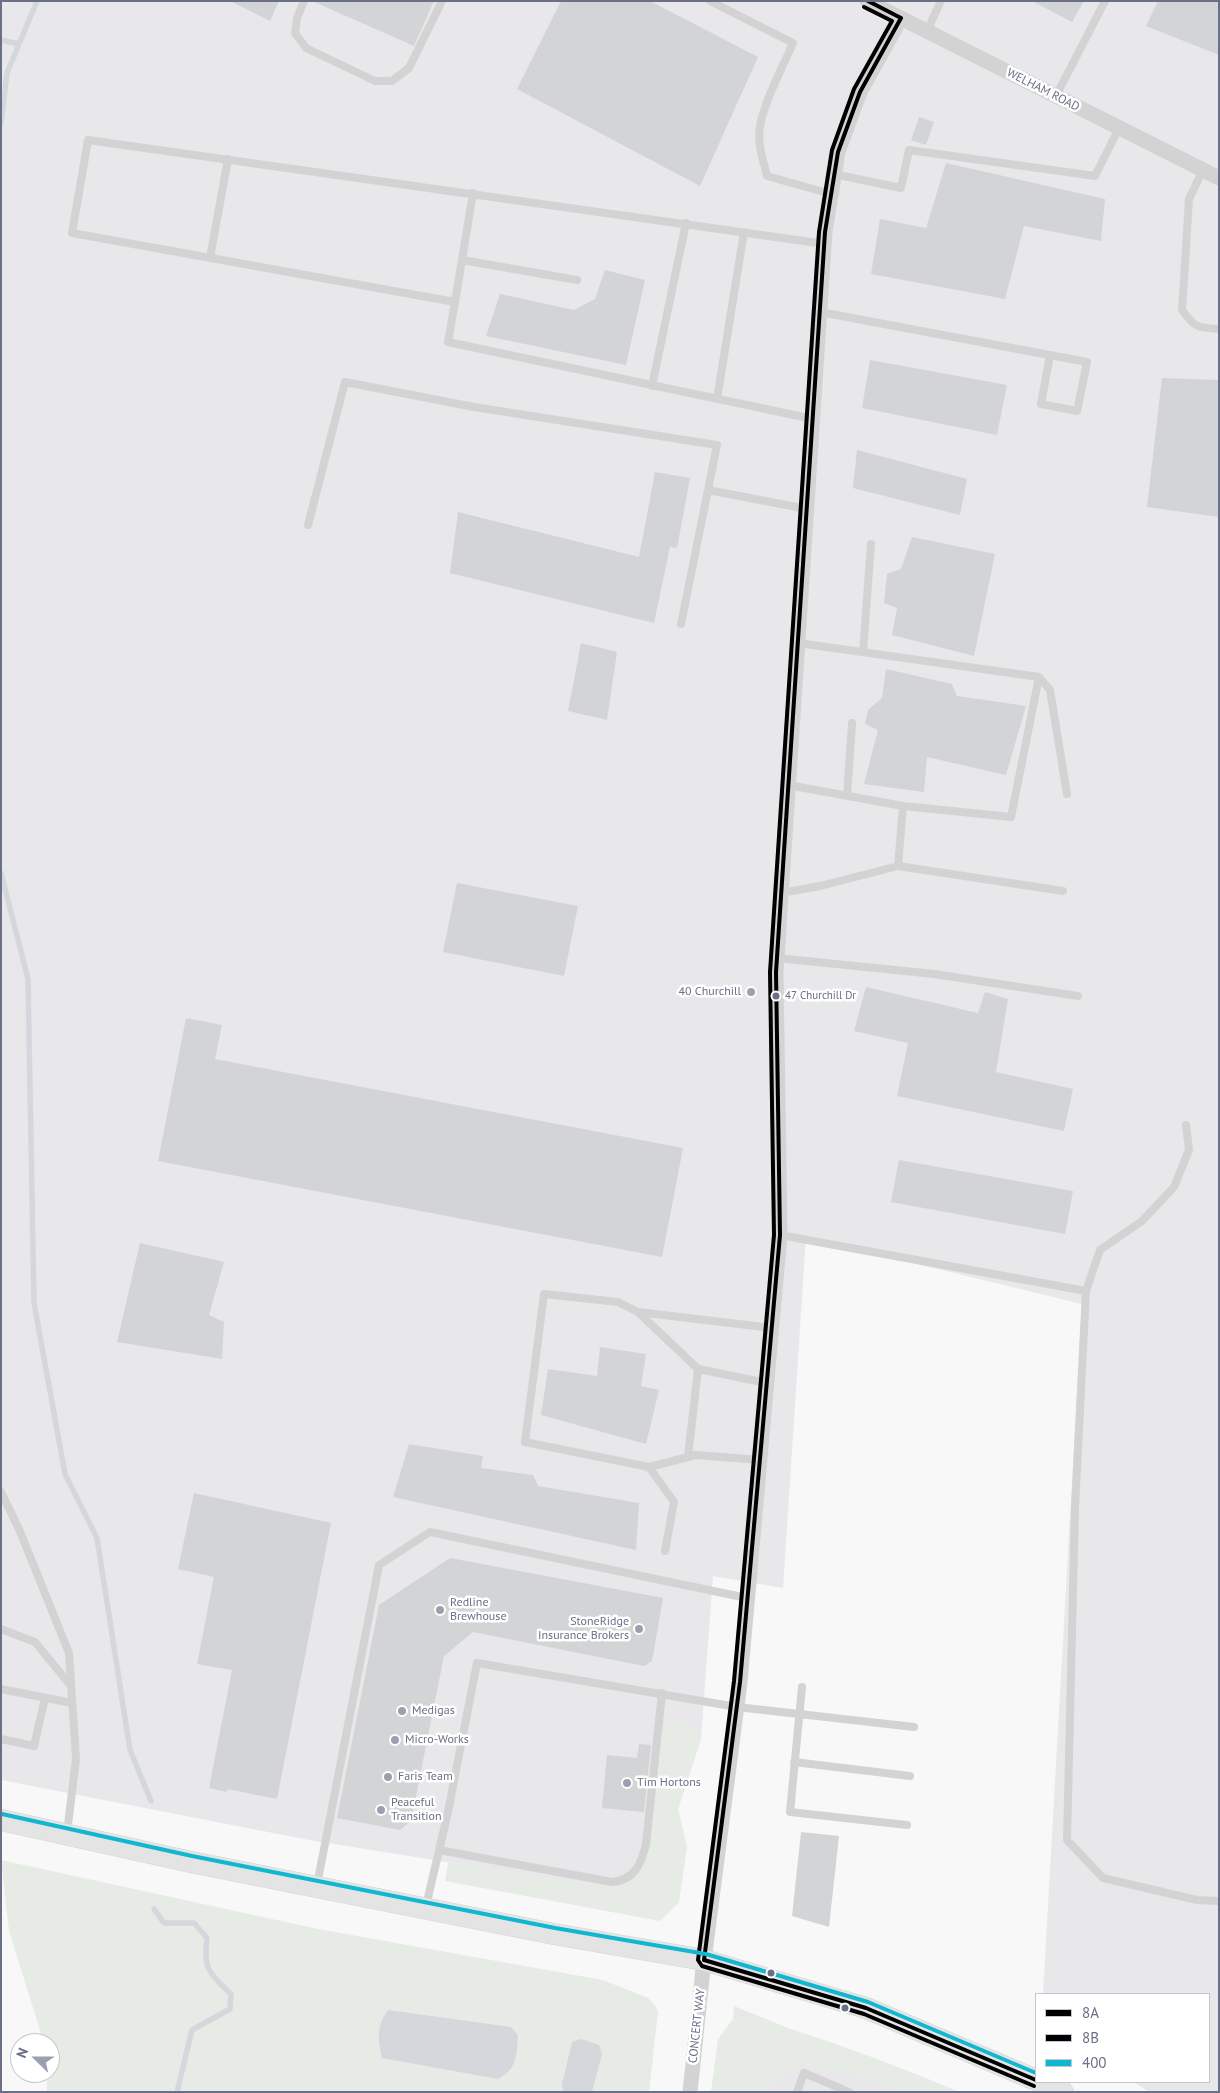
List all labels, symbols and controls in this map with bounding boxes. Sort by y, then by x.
street label: WELHAM ROAD [1004,65,1082,115]
place label: 40 Churchill [679,985,741,999]
marker: 40 Churchill [745,986,757,998]
place label: 47 Churchill Dr [785,989,856,1003]
marker: 47 Churchill Dr [771,991,781,1001]
place label: Redline Brewhouse [450,1596,506,1624]
marker: Redline Brewhouse [434,1604,446,1616]
place label: StoneRidge Insurance Brokers [538,1615,629,1643]
marker: StoneRidge Insurance Brokers [633,1623,645,1635]
place label: Medigas [412,1704,455,1718]
marker: Medigas [396,1705,408,1717]
place label: Micro-Works [405,1733,469,1747]
marker: Micro-Works [389,1734,401,1746]
place label: Faris Team [398,1770,453,1784]
marker: Faris Team [382,1771,394,1783]
place label: Tim Hortons [637,1776,701,1790]
marker: Tim Hortons [621,1777,633,1789]
place label: Peaceful Transition [391,1796,442,1824]
marker: Peaceful Transition [375,1804,387,1816]
unlabelled marker [766,1968,776,1978]
street label: CONCERT WAY [686,1988,708,2064]
legend [1035,1993,1210,2083]
unlabelled marker [840,2003,850,2013]
text: 8A [1082,2003,1099,2022]
text: 8B [1082,2028,1099,2047]
north arrow [10,2033,60,2083]
text: N [12,2045,32,2060]
text: 400 [1082,2053,1107,2072]

